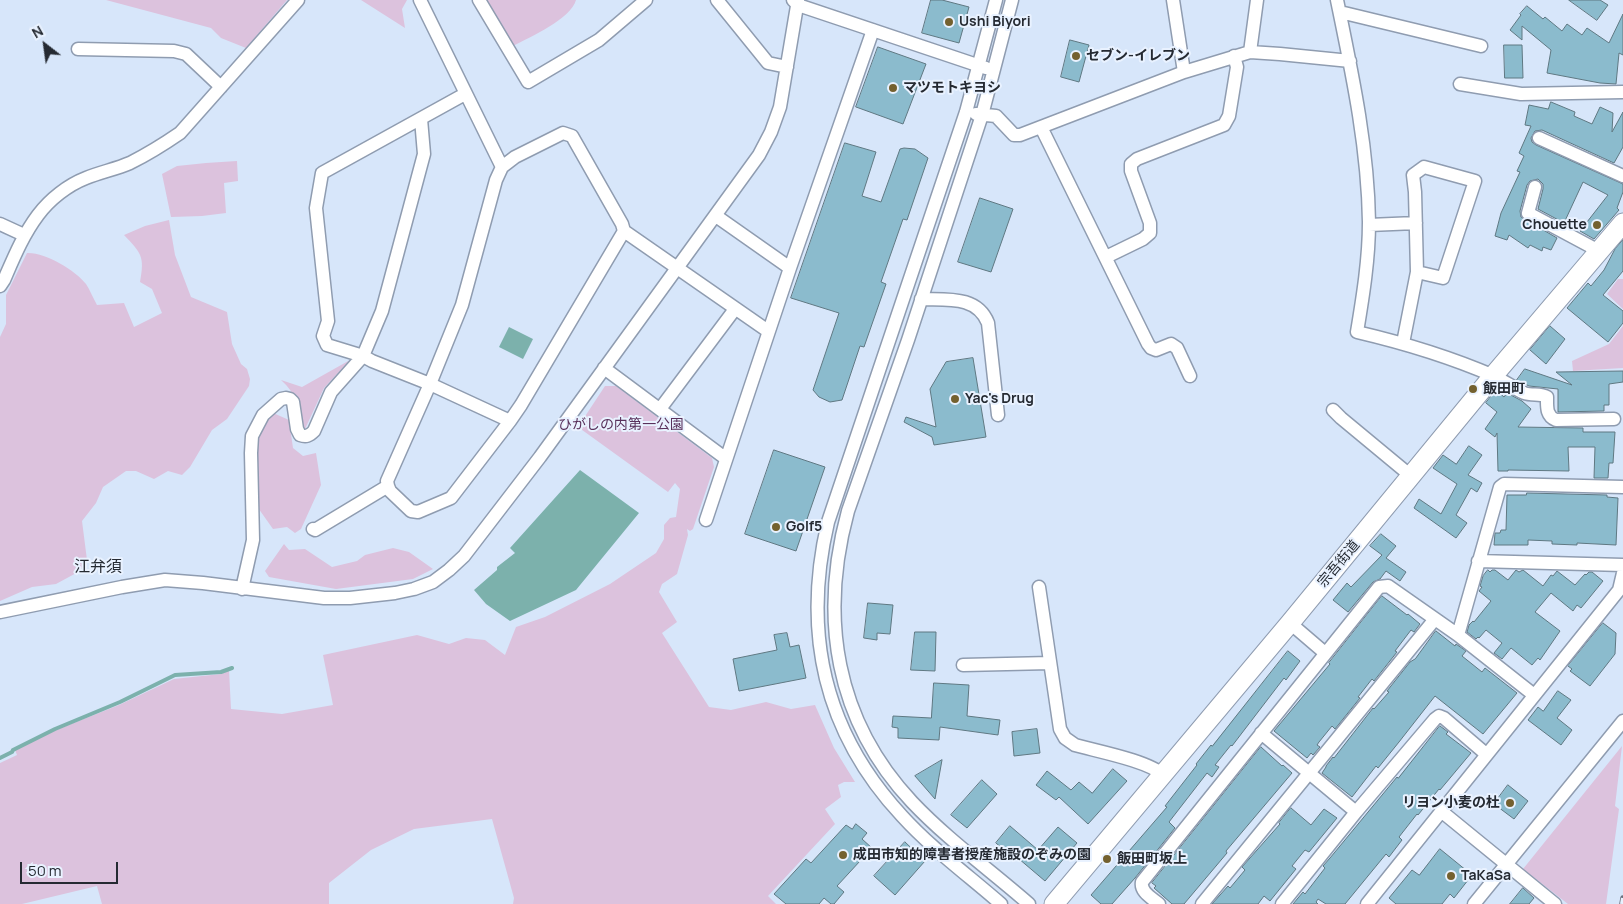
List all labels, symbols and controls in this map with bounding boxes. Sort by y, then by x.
place label: Ushi Biyori [959,14,1031,30]
marker: Ushi Biyori [943,16,955,28]
north arrow [20,20,70,70]
text: N [28,21,46,42]
place label: セブン-イレブン [1086,48,1190,64]
marker: セブン-イレブン [1070,50,1082,62]
place label: マツモトキヨシ [903,80,1001,96]
marker: マツモトキヨシ [887,82,899,94]
place label: Chouette [1522,217,1587,233]
marker: Chouette [1591,219,1603,231]
place label: 飯田町 [1483,381,1525,397]
marker: 飯田町 [1467,383,1479,395]
place label: Yac's Drug [965,391,1034,407]
marker: Yac's Drug [949,393,961,405]
park label: ひがしの内第一公園 [558,417,684,433]
place label: Golf5 [786,519,822,535]
marker: Golf5 [770,521,782,533]
street label: 宗吾街道 [1315,537,1363,591]
district label: 江弁須 [74,558,122,578]
place label: リヨン小麦の杜 [1402,795,1500,811]
marker: リヨン小麦の杜 [1504,797,1516,809]
place label: 成田市知的障害者授産施設のぞみの園 [853,847,1091,863]
marker: 成田市知的障害者授産施設のぞみの園 [837,849,849,861]
place label: 飯田町坂上 [1117,851,1187,867]
scale bar [22,852,120,884]
marker: 飯田町坂上 [1101,853,1113,865]
text: 50 m [28,860,62,881]
place label: TaKaSa [1461,868,1511,884]
marker: TaKaSa [1445,870,1457,882]

